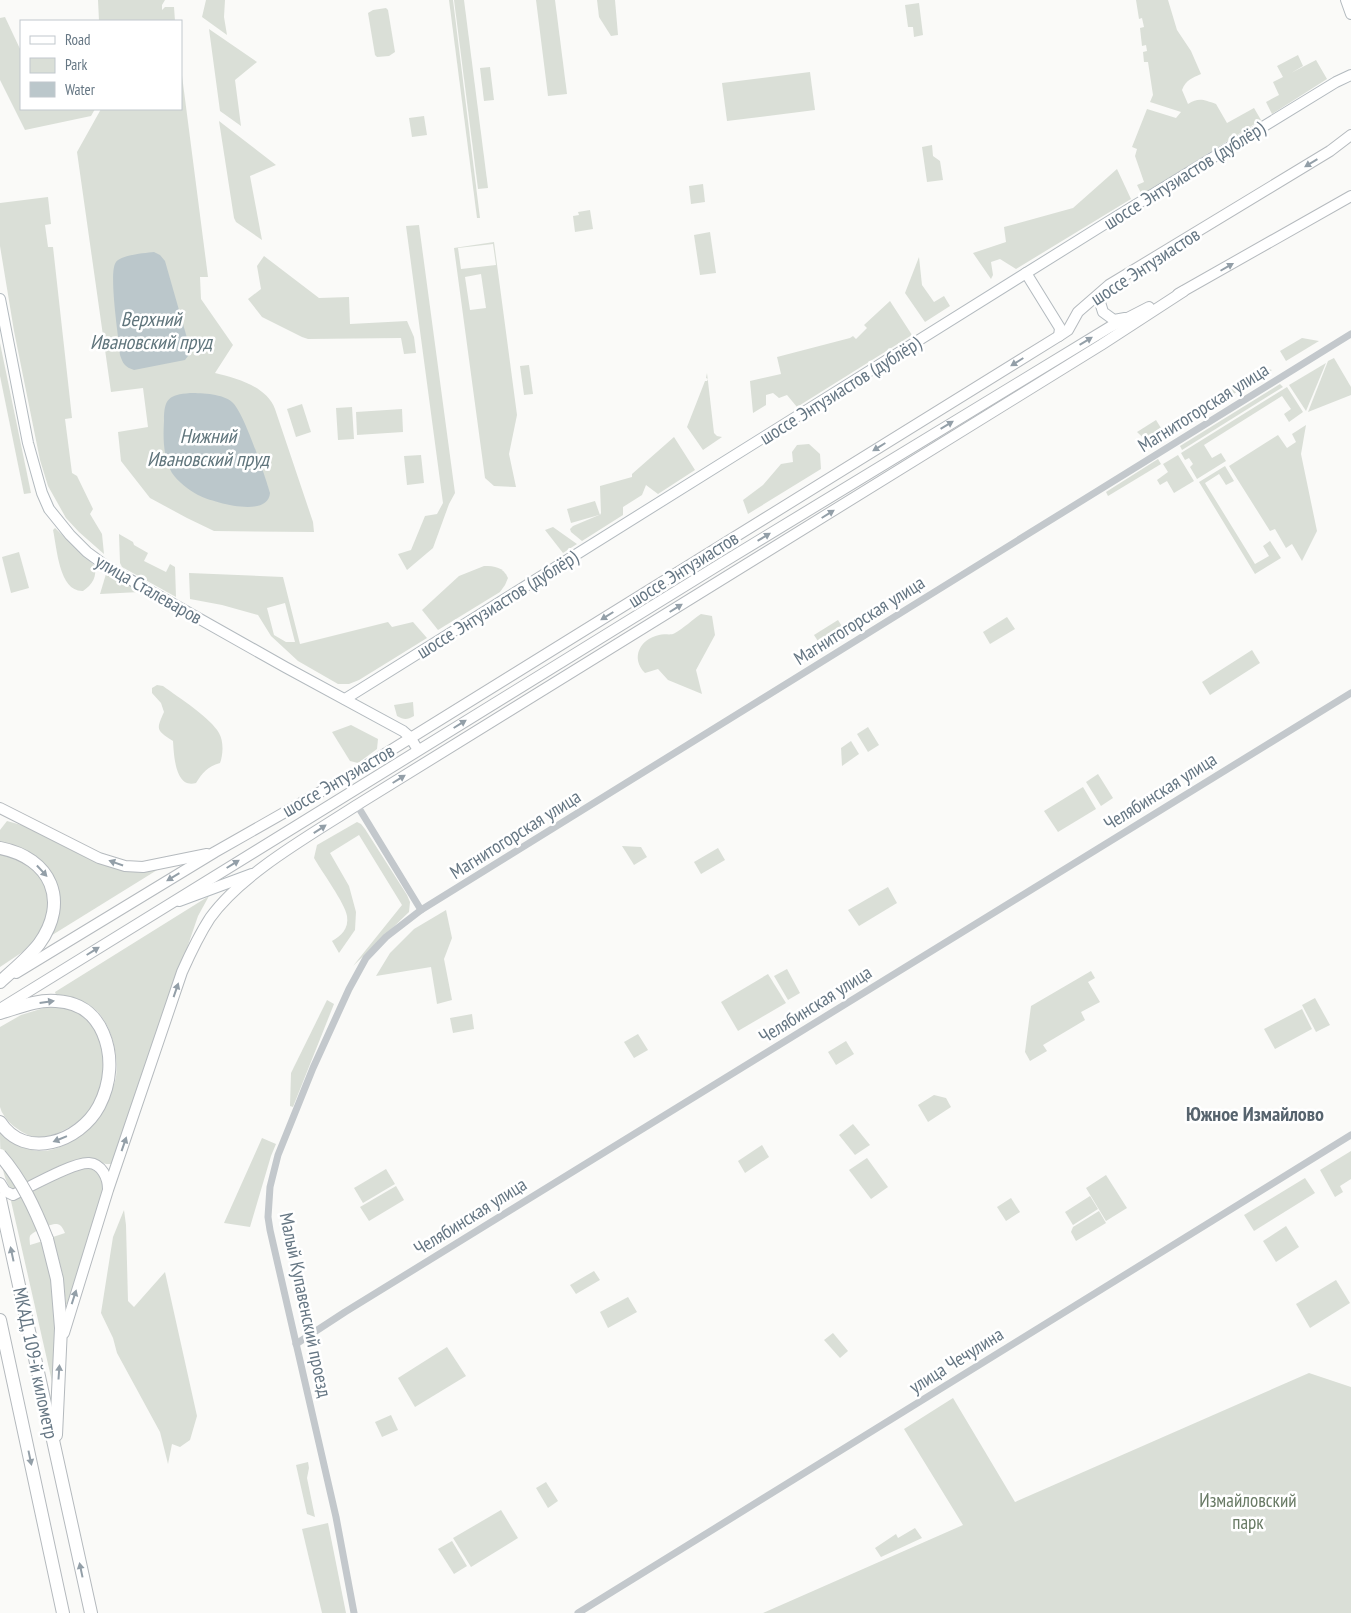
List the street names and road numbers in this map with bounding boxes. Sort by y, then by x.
street label: шоссе Энтузиастов (дублёр) [1099,115,1270,234]
street label: шоссе Энтузиастов [1086,222,1204,310]
street label: шоссе Энтузиастов (дублёр) [755,330,926,449]
street label: Магнитогорская улица [1133,357,1273,457]
street label: шоссе Энтузиастов [623,526,743,612]
street label: шоссе Энтузиастов (дублёр) [412,544,583,663]
street label: улица Сталеваров [91,549,207,629]
street label: Магнитогорская улица [789,570,929,670]
street label: шоссе Энтузиастов [278,738,398,822]
street label: Челябинская улица [1099,747,1221,835]
street label: Магнитогорская улица [445,784,585,884]
street label: Челябинская улица [754,960,876,1048]
street label: Челябинская улица [409,1172,531,1260]
street label: Малый Купавенский проезд [275,1210,337,1400]
street label: МКАД, 109-й километр [8,1285,64,1441]
street label: улица Чечулина [905,1322,1007,1398]

